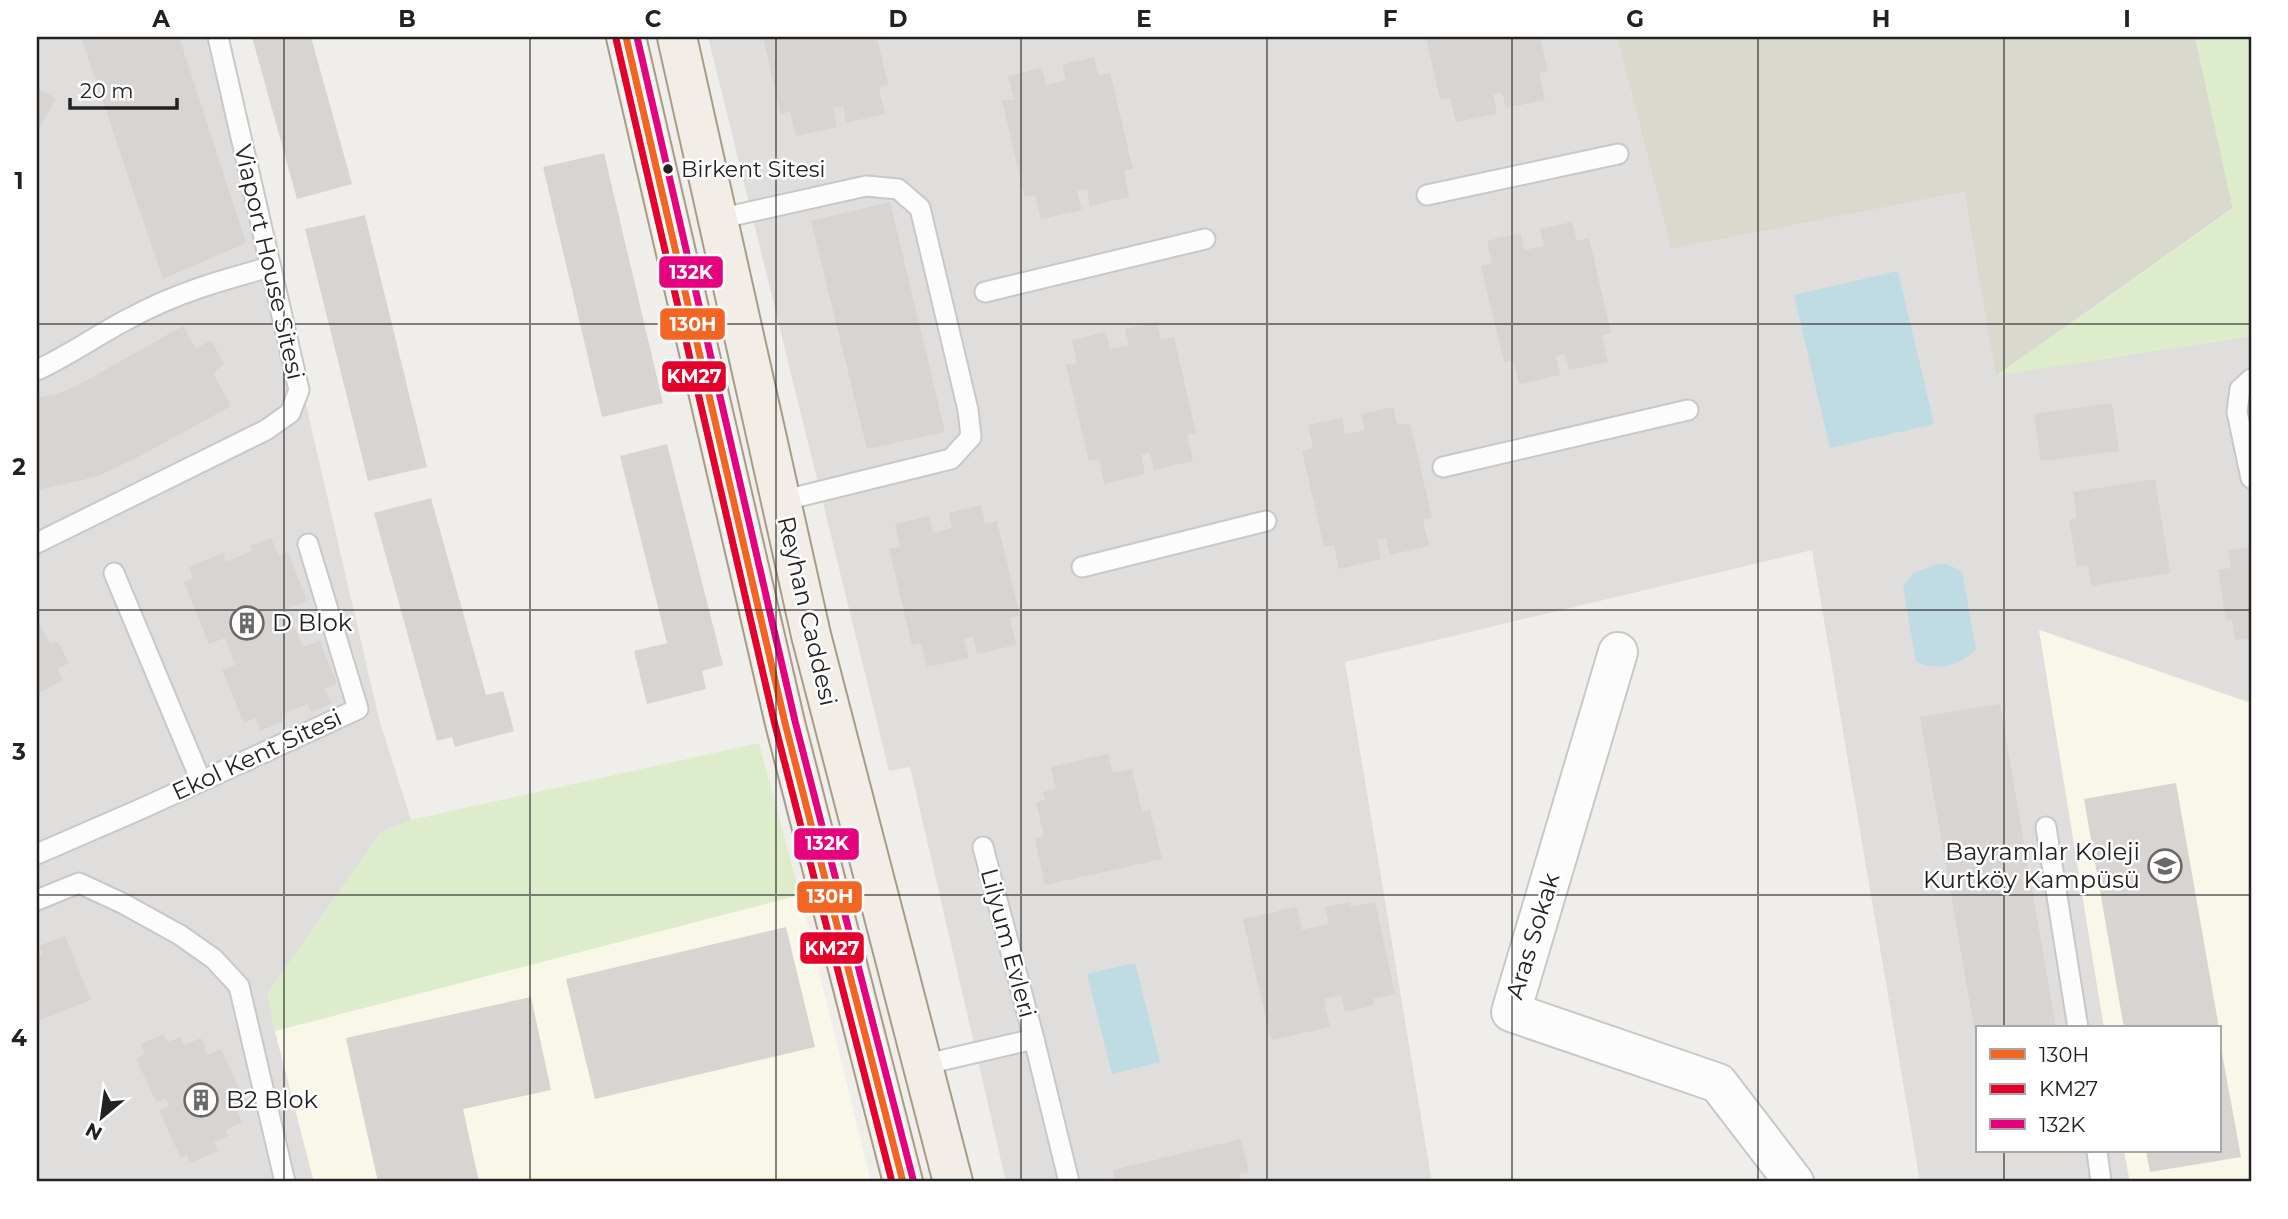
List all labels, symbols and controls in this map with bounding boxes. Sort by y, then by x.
text: A [151,5,170,33]
text: B [398,5,416,33]
text: C [645,5,662,33]
text: D [889,5,908,33]
text: E [1136,5,1152,33]
text: F [1383,5,1398,33]
text: G [1626,5,1644,33]
text: H [1872,5,1890,33]
text: I [2123,5,2131,33]
scale bar [70,66,177,110]
text: 20 m [80,78,134,103]
street label: Viaport House Sitesi [228,141,311,382]
place label: Birkent Sitesi [681,156,825,183]
marker: Birkent Sitesi [661,162,675,176]
text: 1 [14,167,24,195]
line badge: 132K [658,255,724,289]
text: 132K [669,261,714,284]
line badge: 130H [659,307,726,341]
text: 130H [670,313,716,336]
line badge: KM27 [661,360,727,393]
text: KM27 [666,365,722,388]
text: 2 [12,453,26,481]
street label: Reyhan Caddesi [772,513,843,709]
building icon: D Blok [228,604,266,642]
place label: D Blok [272,608,353,637]
street label: Ekol Kent Sitesi [167,703,346,807]
text: 3 [11,738,26,766]
line badge: 132K [793,827,860,861]
text: 132K [805,832,850,855]
place label: Bayramlar Koleji Kurtköy Kampüsü [1923,837,2140,894]
school or university icon: Bayramlar Koleji Kurtköy Kampüsü [2146,847,2184,885]
street label: Lilyum Evleri [975,865,1042,1021]
street label: Aras Sokak [1500,869,1566,1002]
line badge: 130H [796,880,863,914]
text: 130H [807,885,853,908]
line badge: KM27 [799,931,865,965]
text: KM27 [804,937,860,960]
text: 4 [11,1024,27,1052]
legend [1976,1026,2222,1152]
text: 130H [2039,1042,2089,1067]
text: KM27 [2039,1076,2098,1101]
building icon: B2 Blok [182,1081,220,1119]
north arrow [66,1082,136,1152]
place label: B2 Blok [226,1085,319,1114]
text: 132K [2039,1112,2085,1137]
text: N [82,1118,106,1145]

